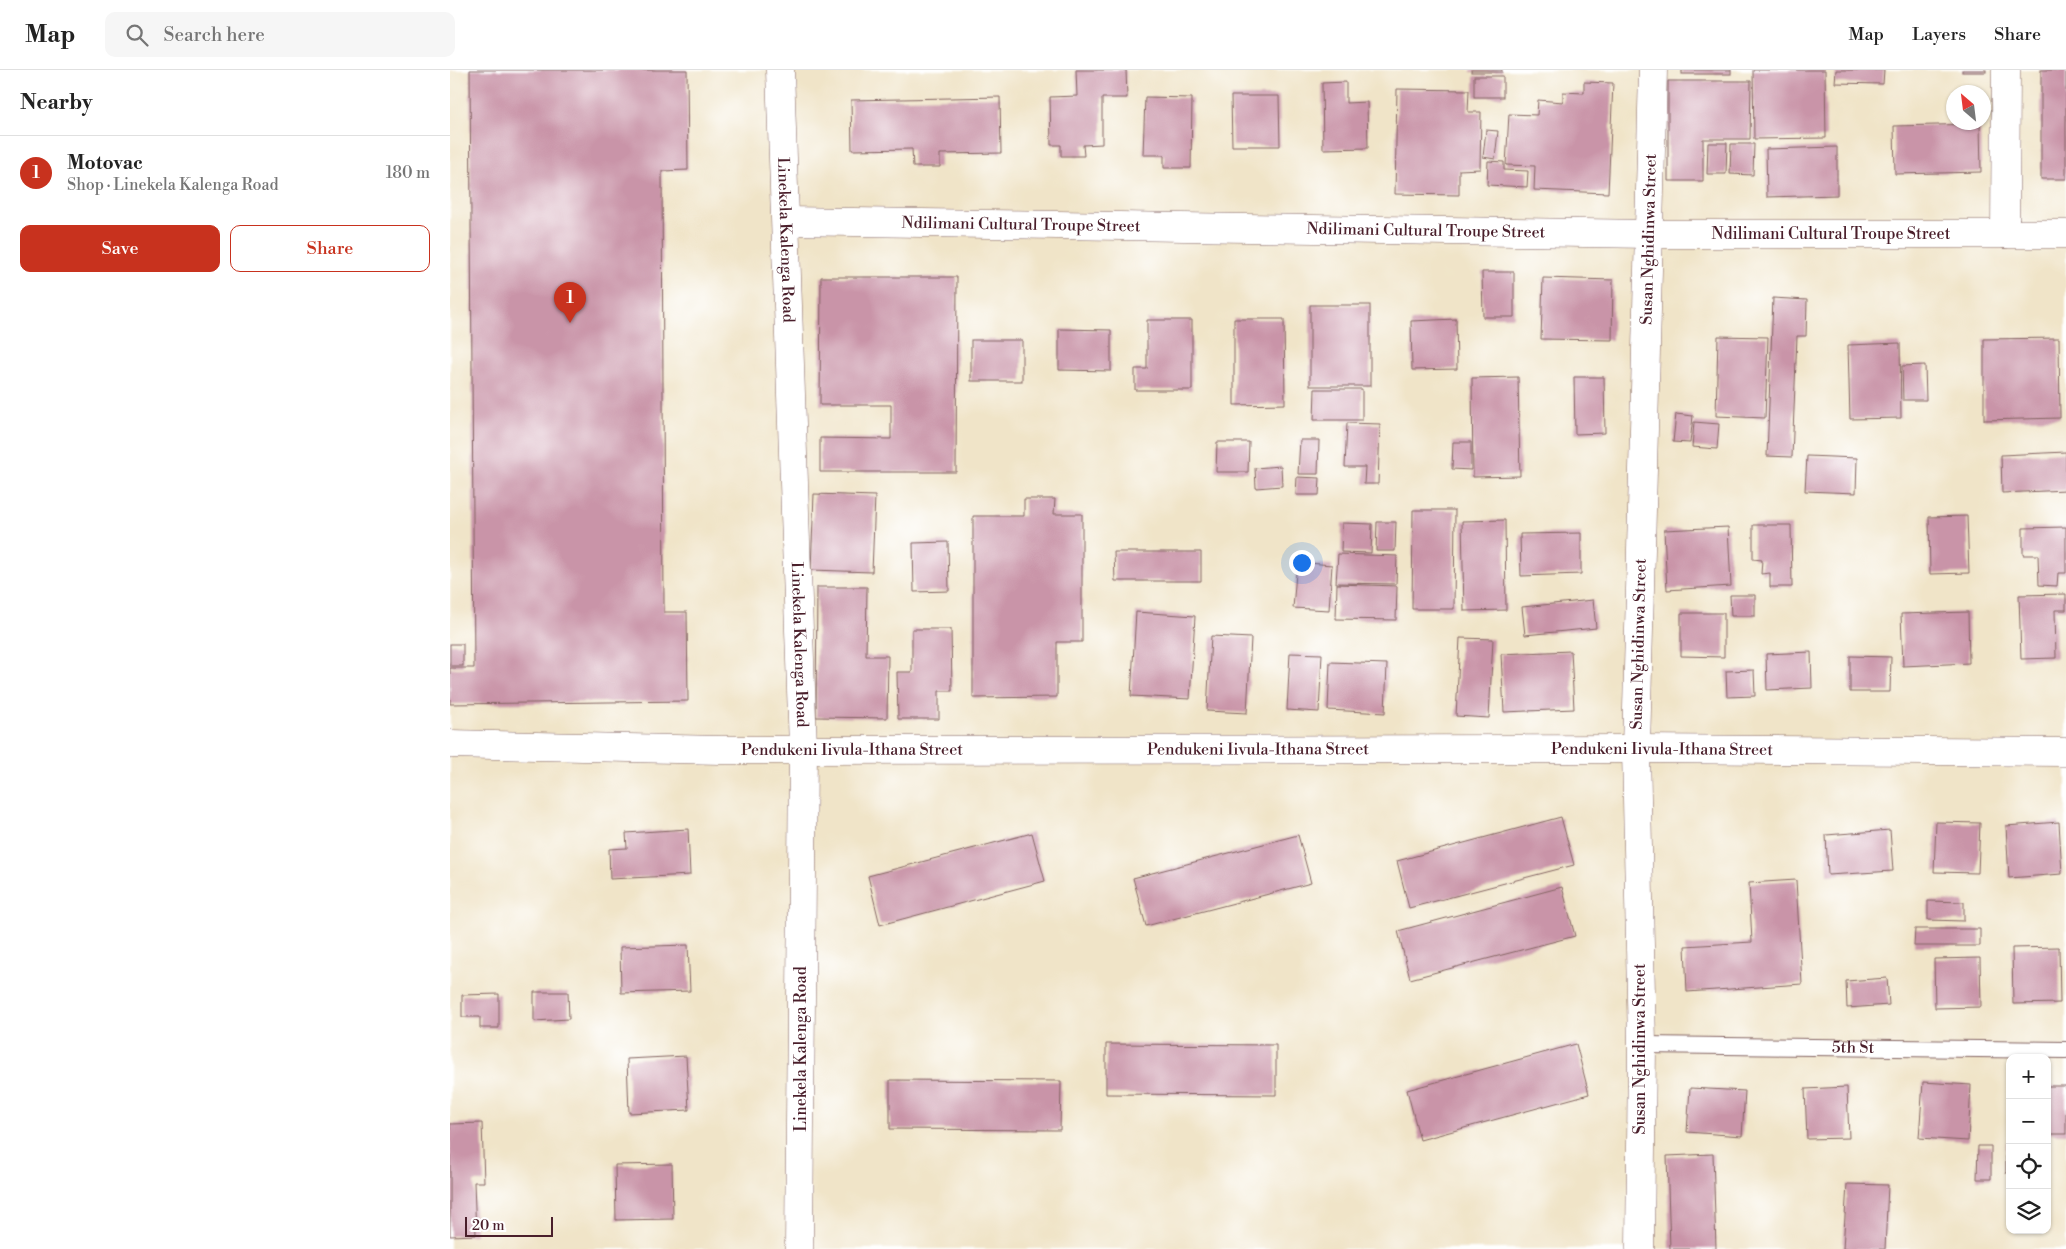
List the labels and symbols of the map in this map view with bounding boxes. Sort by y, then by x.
north arrow [1946,85,1991,130]
street label: Susan Nghidinwa Street [1637,153,1661,325]
street label: Linekela Kalenga Road [773,157,799,323]
street label: Ndilimani Cultural Troupe Street [901,213,1141,236]
street label: Ndilimani Cultural Troupe Street [1306,219,1546,242]
street label: Ndilimani Cultural Troupe Street [1711,224,1951,244]
pin: 1 [554,282,586,323]
your location [1289,550,1315,576]
street label: Susan Nghidinwa Street [1626,558,1651,730]
street label: Linekela Kalenga Road [787,562,812,728]
street label: Pendukeni Iivula-Ithana Street [1147,739,1369,760]
street label: Pendukeni Iivula-Ithana Street [1551,739,1773,760]
street label: Pendukeni Iivula-Ithana Street [741,740,963,760]
street label: Susan Nghidinwa Street [1630,963,1650,1135]
street label: Linekela Kalenga Road [791,966,811,1132]
street label: 5th St [1832,1037,1875,1058]
scale bar [465,1214,552,1237]

